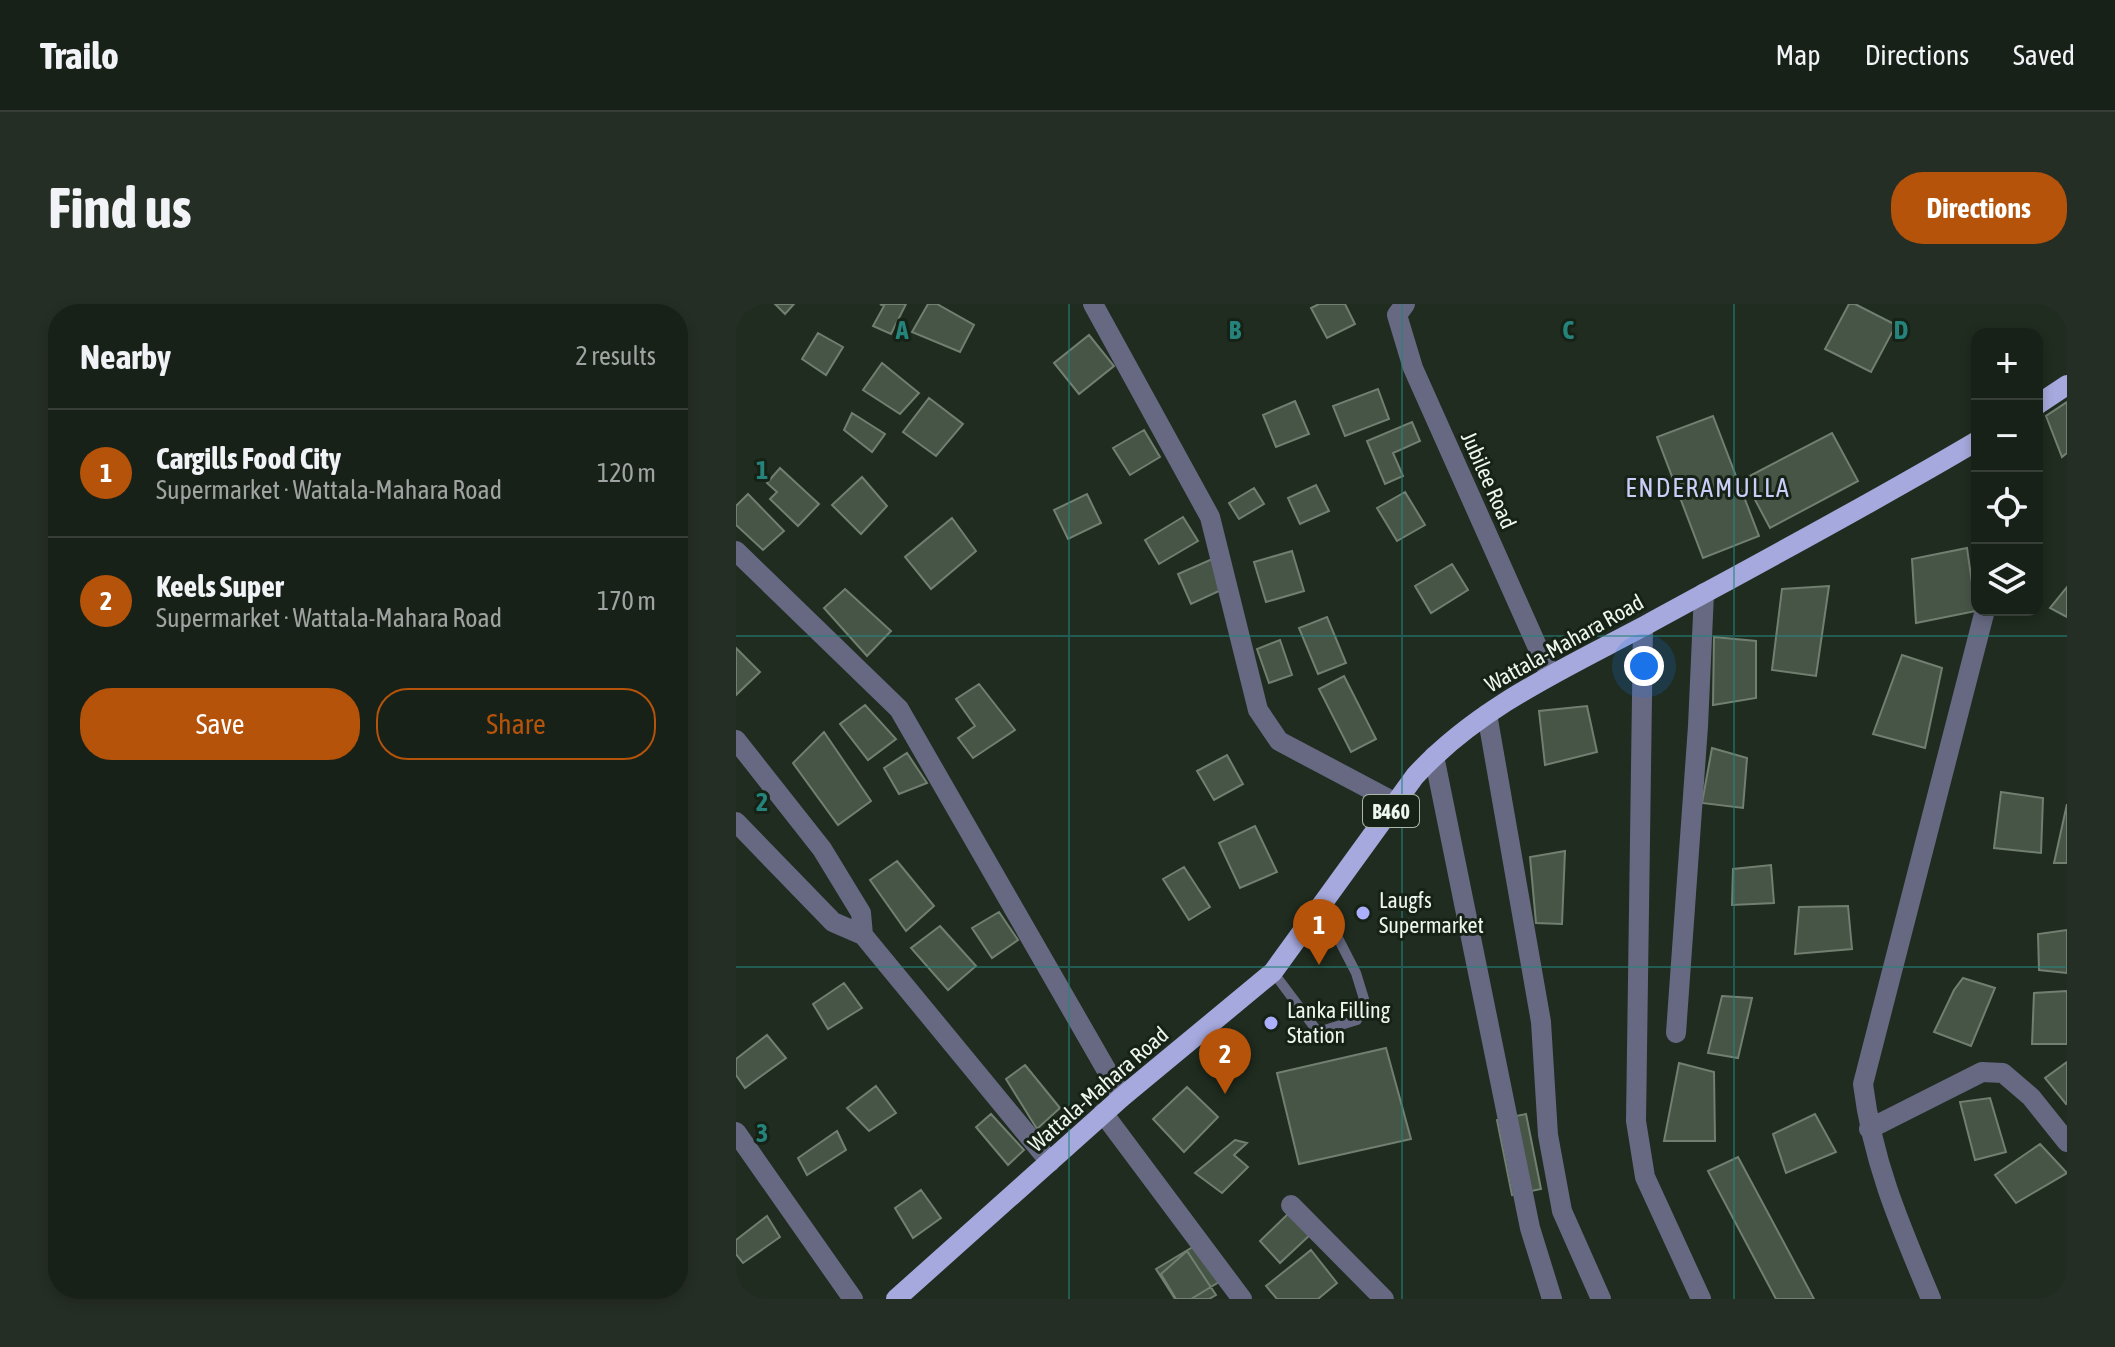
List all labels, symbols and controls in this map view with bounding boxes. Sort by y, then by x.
text: Trailo [40,34,119,77]
text: Map [1776,39,1821,71]
text: Directions [1865,39,1969,71]
text: Saved [2013,39,2075,71]
button: Directions [1891,172,2067,244]
text: Find us [48,176,192,240]
text: A [895,315,909,345]
text: B [1229,315,1242,345]
text: C [1562,315,1574,345]
text: D [1894,315,1908,345]
map controls [1971,328,2043,616]
button: + [1971,328,2043,400]
text: Nearby [80,337,171,376]
text: 2 results [575,341,656,371]
button: − [1971,400,2043,472]
street label: Jubilee Road [1456,427,1522,533]
text: Cargills Food City [156,441,341,475]
text: 1 [756,455,768,485]
text: 1 [100,458,112,488]
text: 120 m [597,458,656,488]
button: locate [1971,472,2043,544]
district label: ENDERAMULLA [1625,473,1791,503]
text: Supermarket · Wattala-Mahara Road [156,475,502,505]
button: layers [1971,544,2043,616]
text: Keels Super [156,569,284,603]
text: 2 [100,586,112,616]
text: 170 m [597,586,656,616]
street label: Wattala-Mahara Road [1480,589,1648,697]
text: Supermarket · Wattala-Mahara Road [156,603,502,633]
your location [1624,646,1664,686]
button: Save [80,688,360,760]
button: Share [376,688,656,760]
text: 2 [756,787,768,817]
road number: B460 [1363,795,1419,827]
place label: Laugfs Supermarket [1379,887,1484,938]
pin: 1 [1293,899,1345,965]
marker: Laugfs Supermarket [1354,904,1372,922]
place label: Lanka Filling Station [1287,997,1391,1048]
marker: Lanka Filling Station [1262,1014,1280,1032]
street label: Wattala-Mahara Road [1023,1021,1173,1157]
pin: 2 [1199,1028,1251,1094]
text: 3 [756,1118,768,1148]

